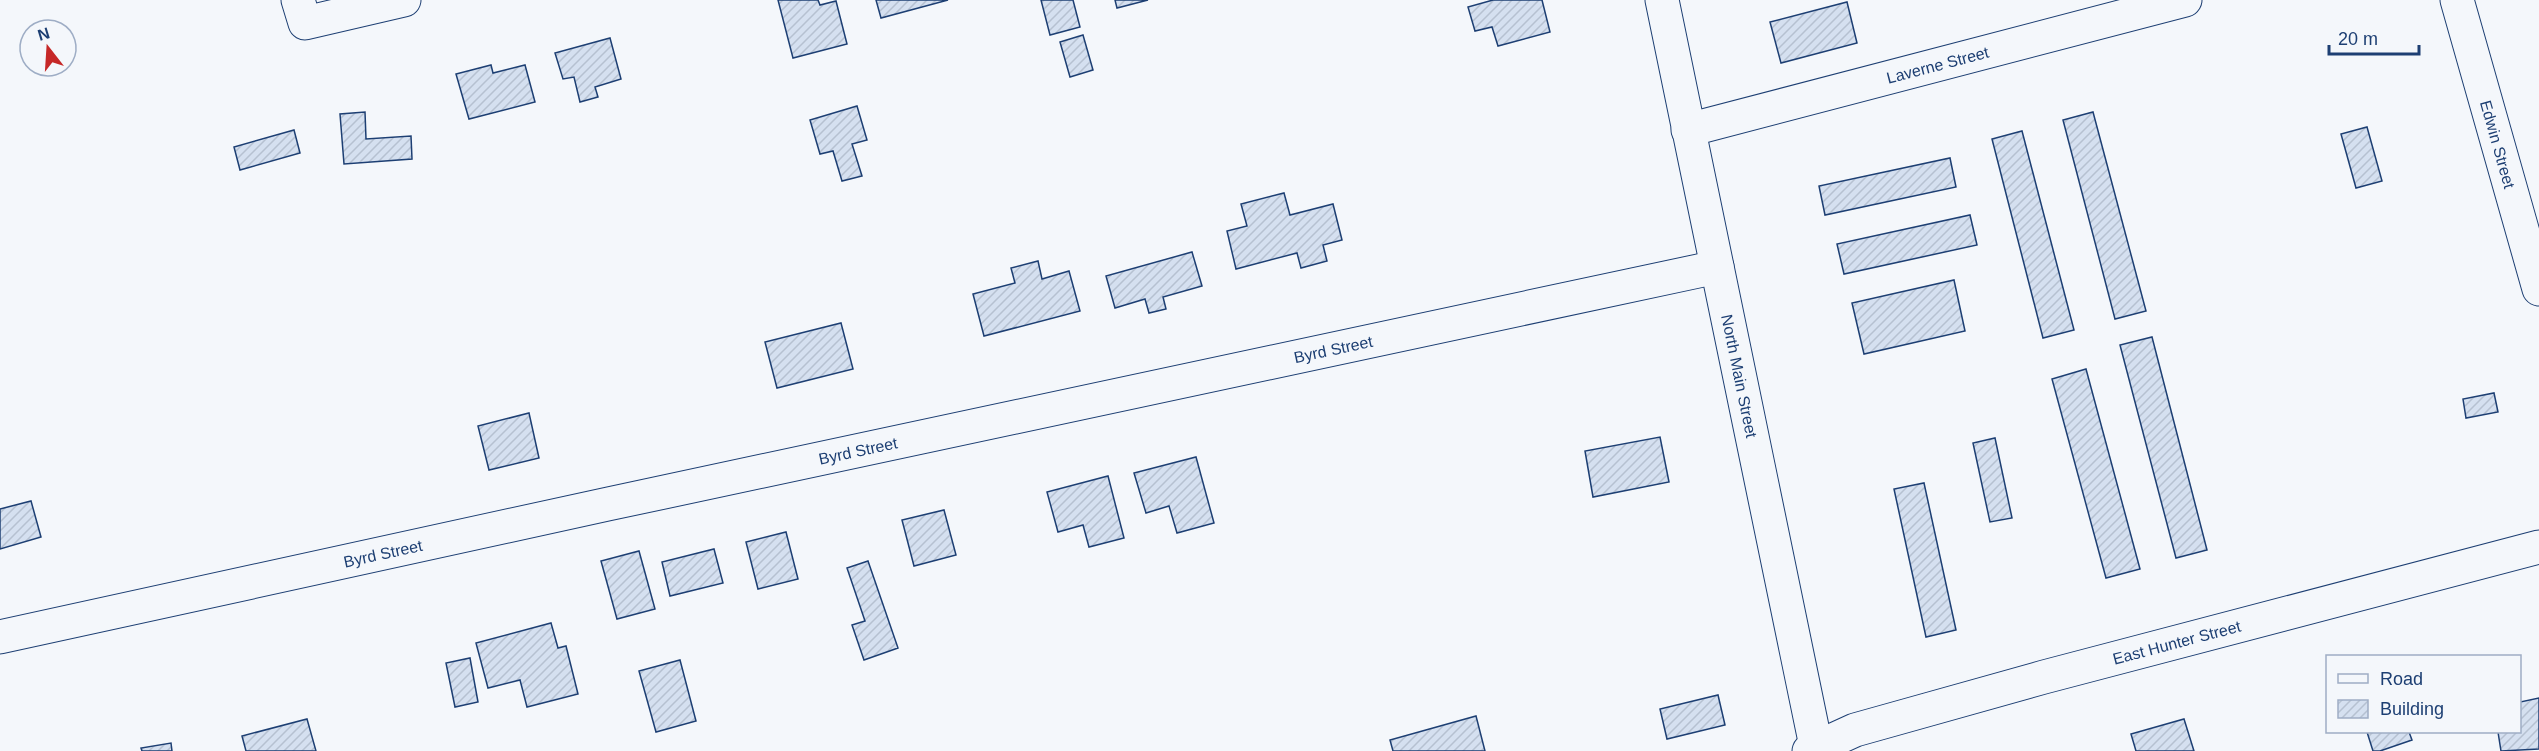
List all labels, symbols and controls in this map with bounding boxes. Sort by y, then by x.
north arrow [18,18,78,78]
scale bar [2329,18,2419,56]
text: N [36,24,52,44]
text: 20 m [2338,29,2378,49]
street label: Laverne Street [1885,43,1991,86]
street label: Edwin Street [2477,98,2519,191]
street label: North Main Street [1719,313,1761,440]
street label: Byrd Street [1292,332,1375,366]
street label: Byrd Street [817,434,899,467]
street label: Byrd Street [342,536,424,570]
street label: East Hunter Street [2111,617,2243,667]
legend [2326,655,2521,733]
text: Road [2380,669,2423,689]
text: Building [2380,699,2444,719]

